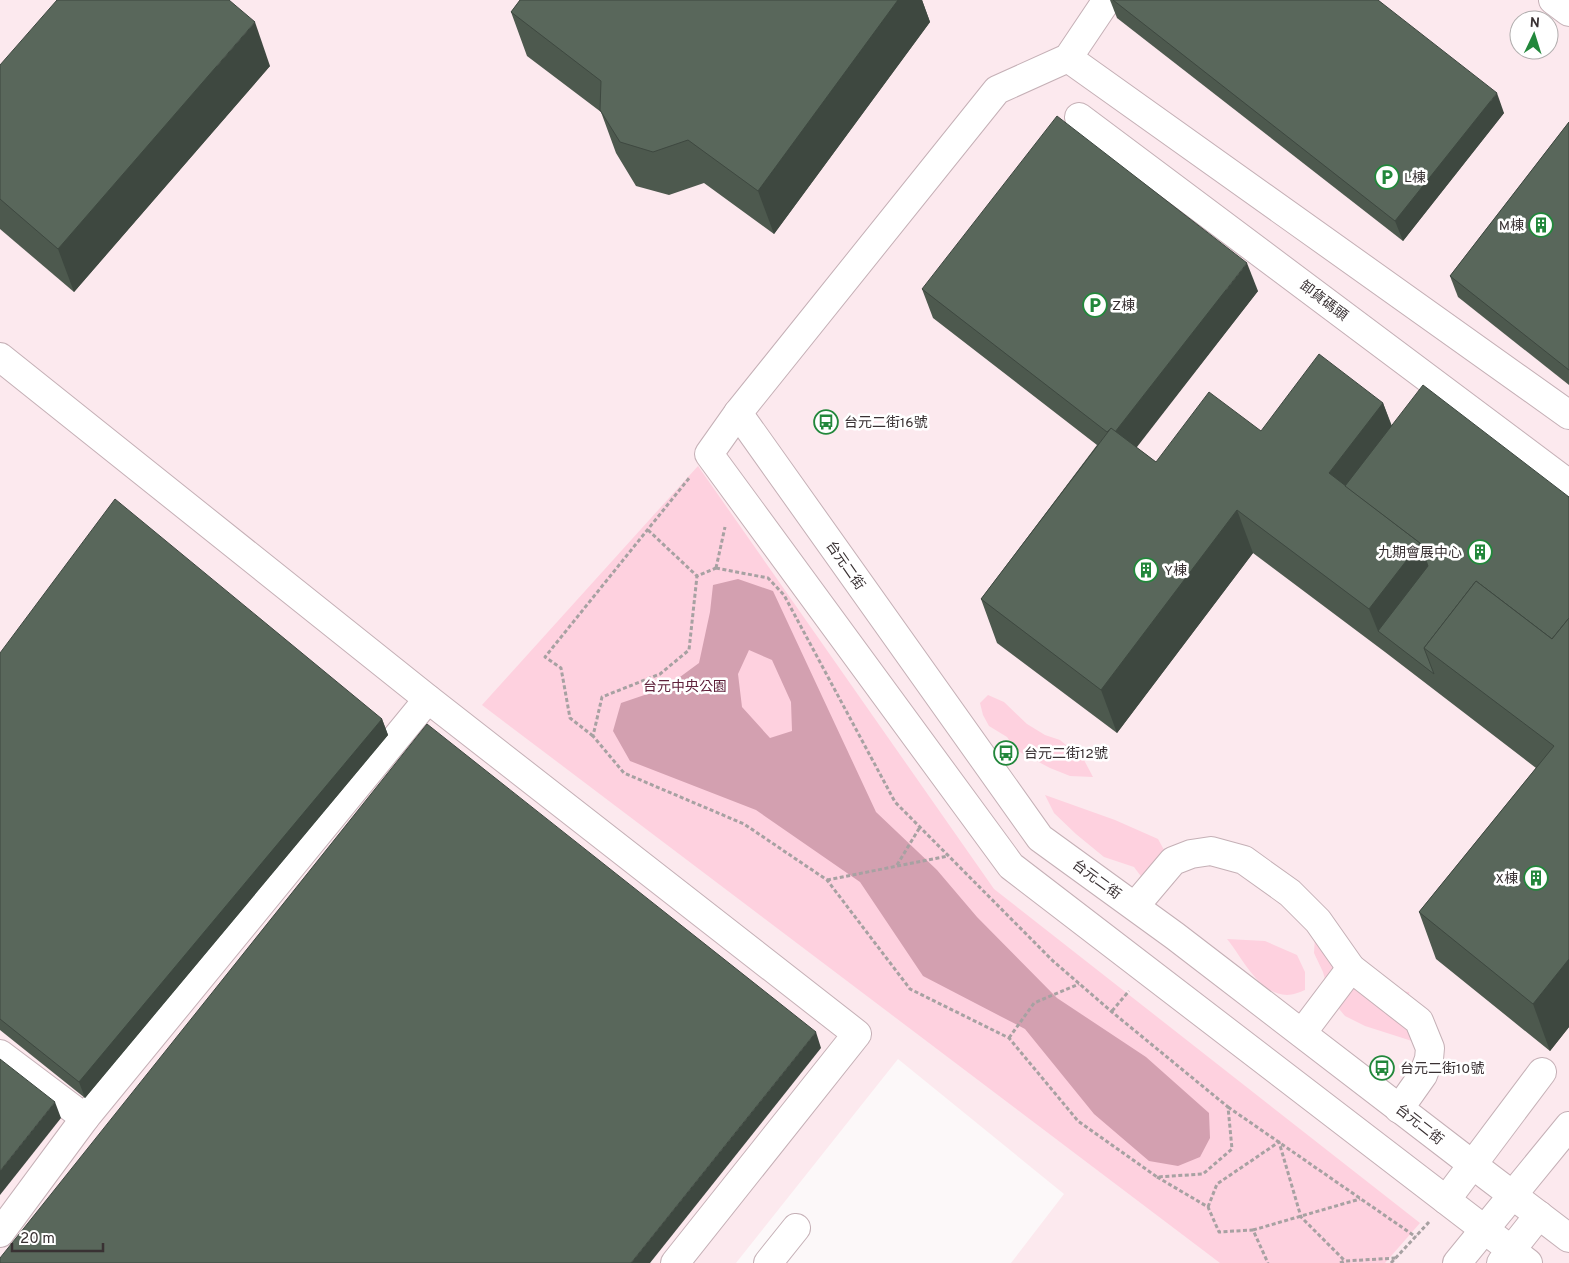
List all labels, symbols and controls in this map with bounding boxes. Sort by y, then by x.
north arrow [1509,10,1559,60]
text: N [1529,15,1540,32]
parking icon: L棟 [1374,164,1400,190]
place label: L棟 [1404,169,1426,187]
building icon: M棟 [1528,212,1554,238]
place label: M棟 [1499,217,1524,235]
street label: 卸貨碼頭 [1296,277,1351,325]
parking icon: Z棟 [1082,292,1108,318]
place label: Z棟 [1112,297,1135,315]
bus stop icon: 台元二街16號 [813,409,839,435]
place label: 台元二街16號 [844,415,928,432]
street label: 台元二街 [822,538,868,594]
building icon: 九期會展中心 [1467,539,1493,565]
place label: 九期會展中心 [1378,545,1462,562]
building icon: Y棟 [1133,557,1159,583]
place label: Y棟 [1164,562,1187,580]
park label: 台元中央公園 [643,679,727,696]
bus stop icon: 台元二街12號 [993,740,1019,766]
place label: 台元二街12號 [1024,746,1108,763]
street label: 台元二街 [1068,857,1124,904]
building icon: X棟 [1523,865,1549,891]
place label: X棟 [1496,870,1518,888]
bus stop icon: 台元二街10號 [1369,1055,1395,1081]
place label: 台元二街10號 [1400,1061,1484,1078]
street label: 台元二街 [1392,1101,1446,1149]
scale bar [12,1220,104,1252]
text: 20 m [20,1230,55,1249]

